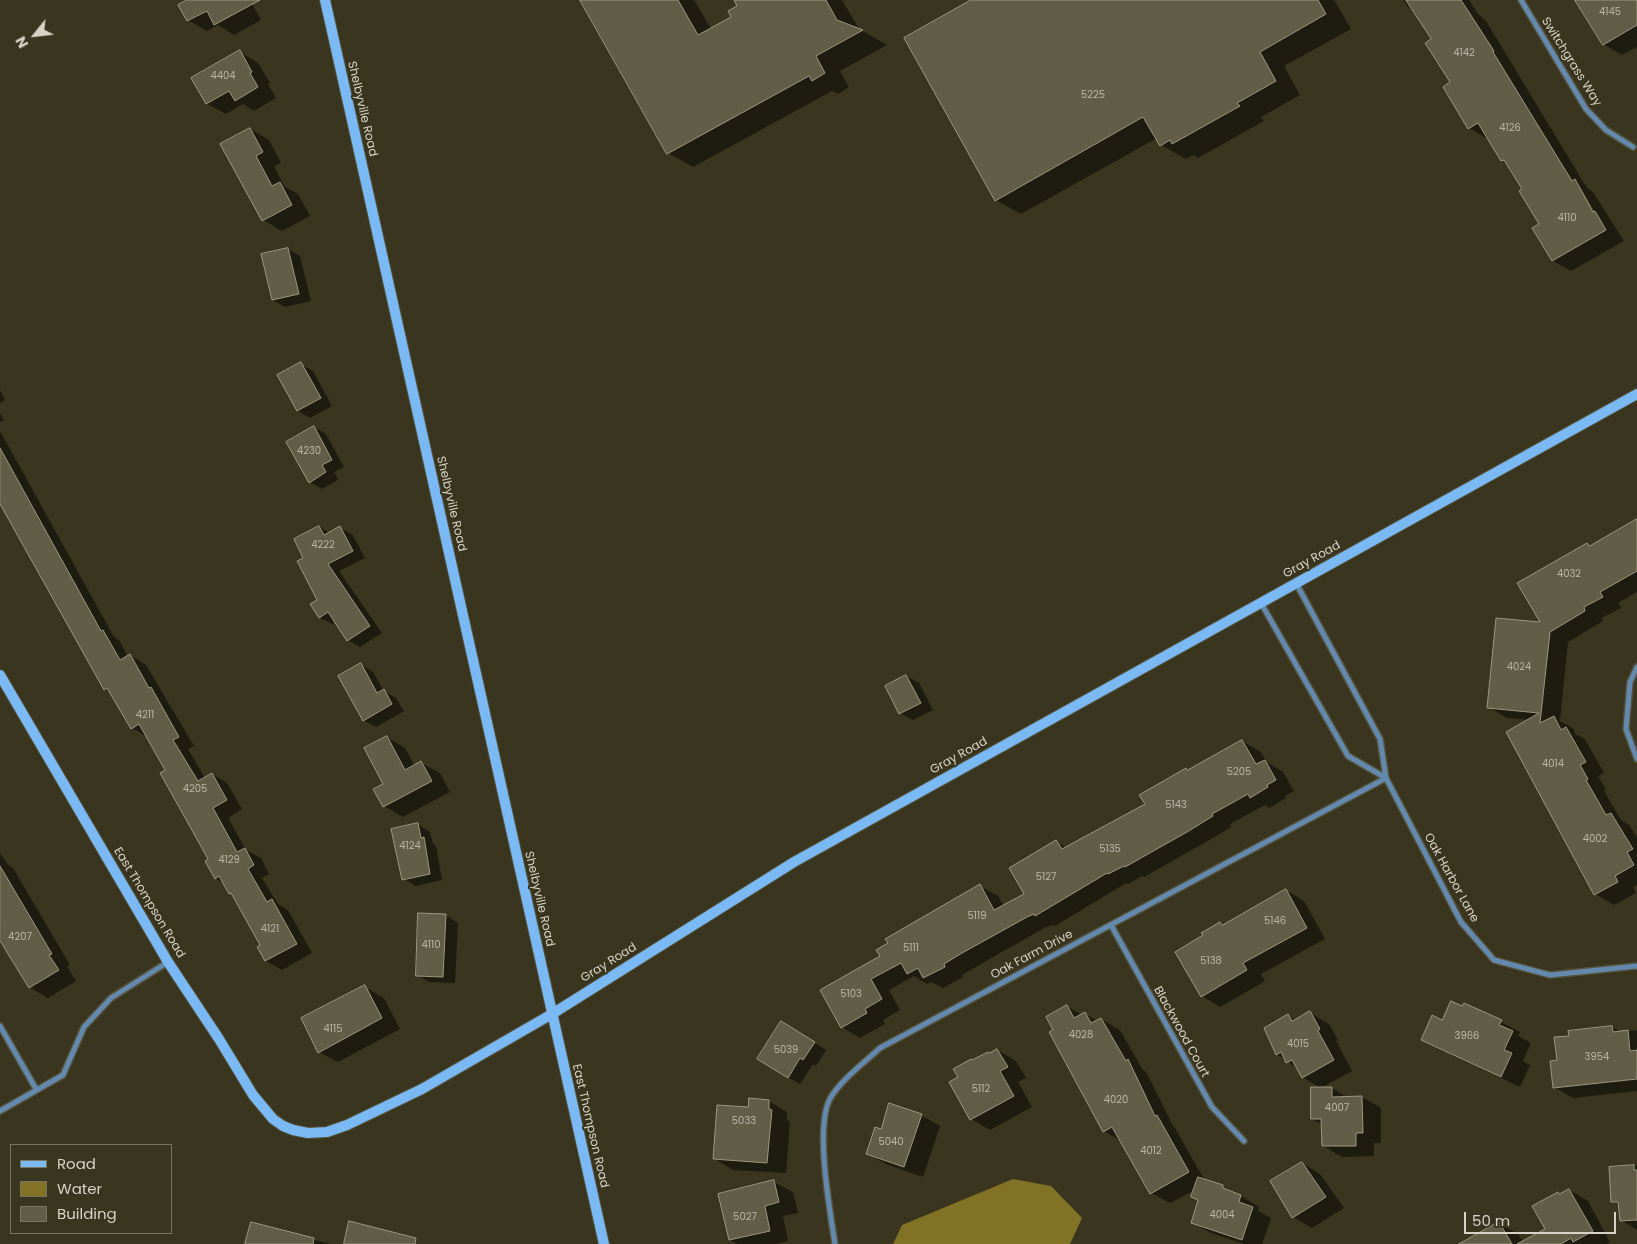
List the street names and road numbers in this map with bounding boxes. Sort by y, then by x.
street label: Switchgrass Way [1538,15,1604,109]
street label: Shelbyville Road [344,60,380,158]
street label: Shelbyville Road [433,455,469,553]
street label: Gray Road [1281,538,1343,582]
street label: Gray Road [928,734,990,778]
street label: Oak Harbor Lane [1421,831,1481,925]
street label: East Thompson Road [110,845,188,961]
street label: Shelbyville Road [521,850,557,948]
street label: Oak Farm Drive [988,927,1076,983]
street label: Gray Road [578,940,640,986]
street label: Blackwood Court [1150,984,1212,1080]
street label: East Thompson Road [569,1063,611,1189]

